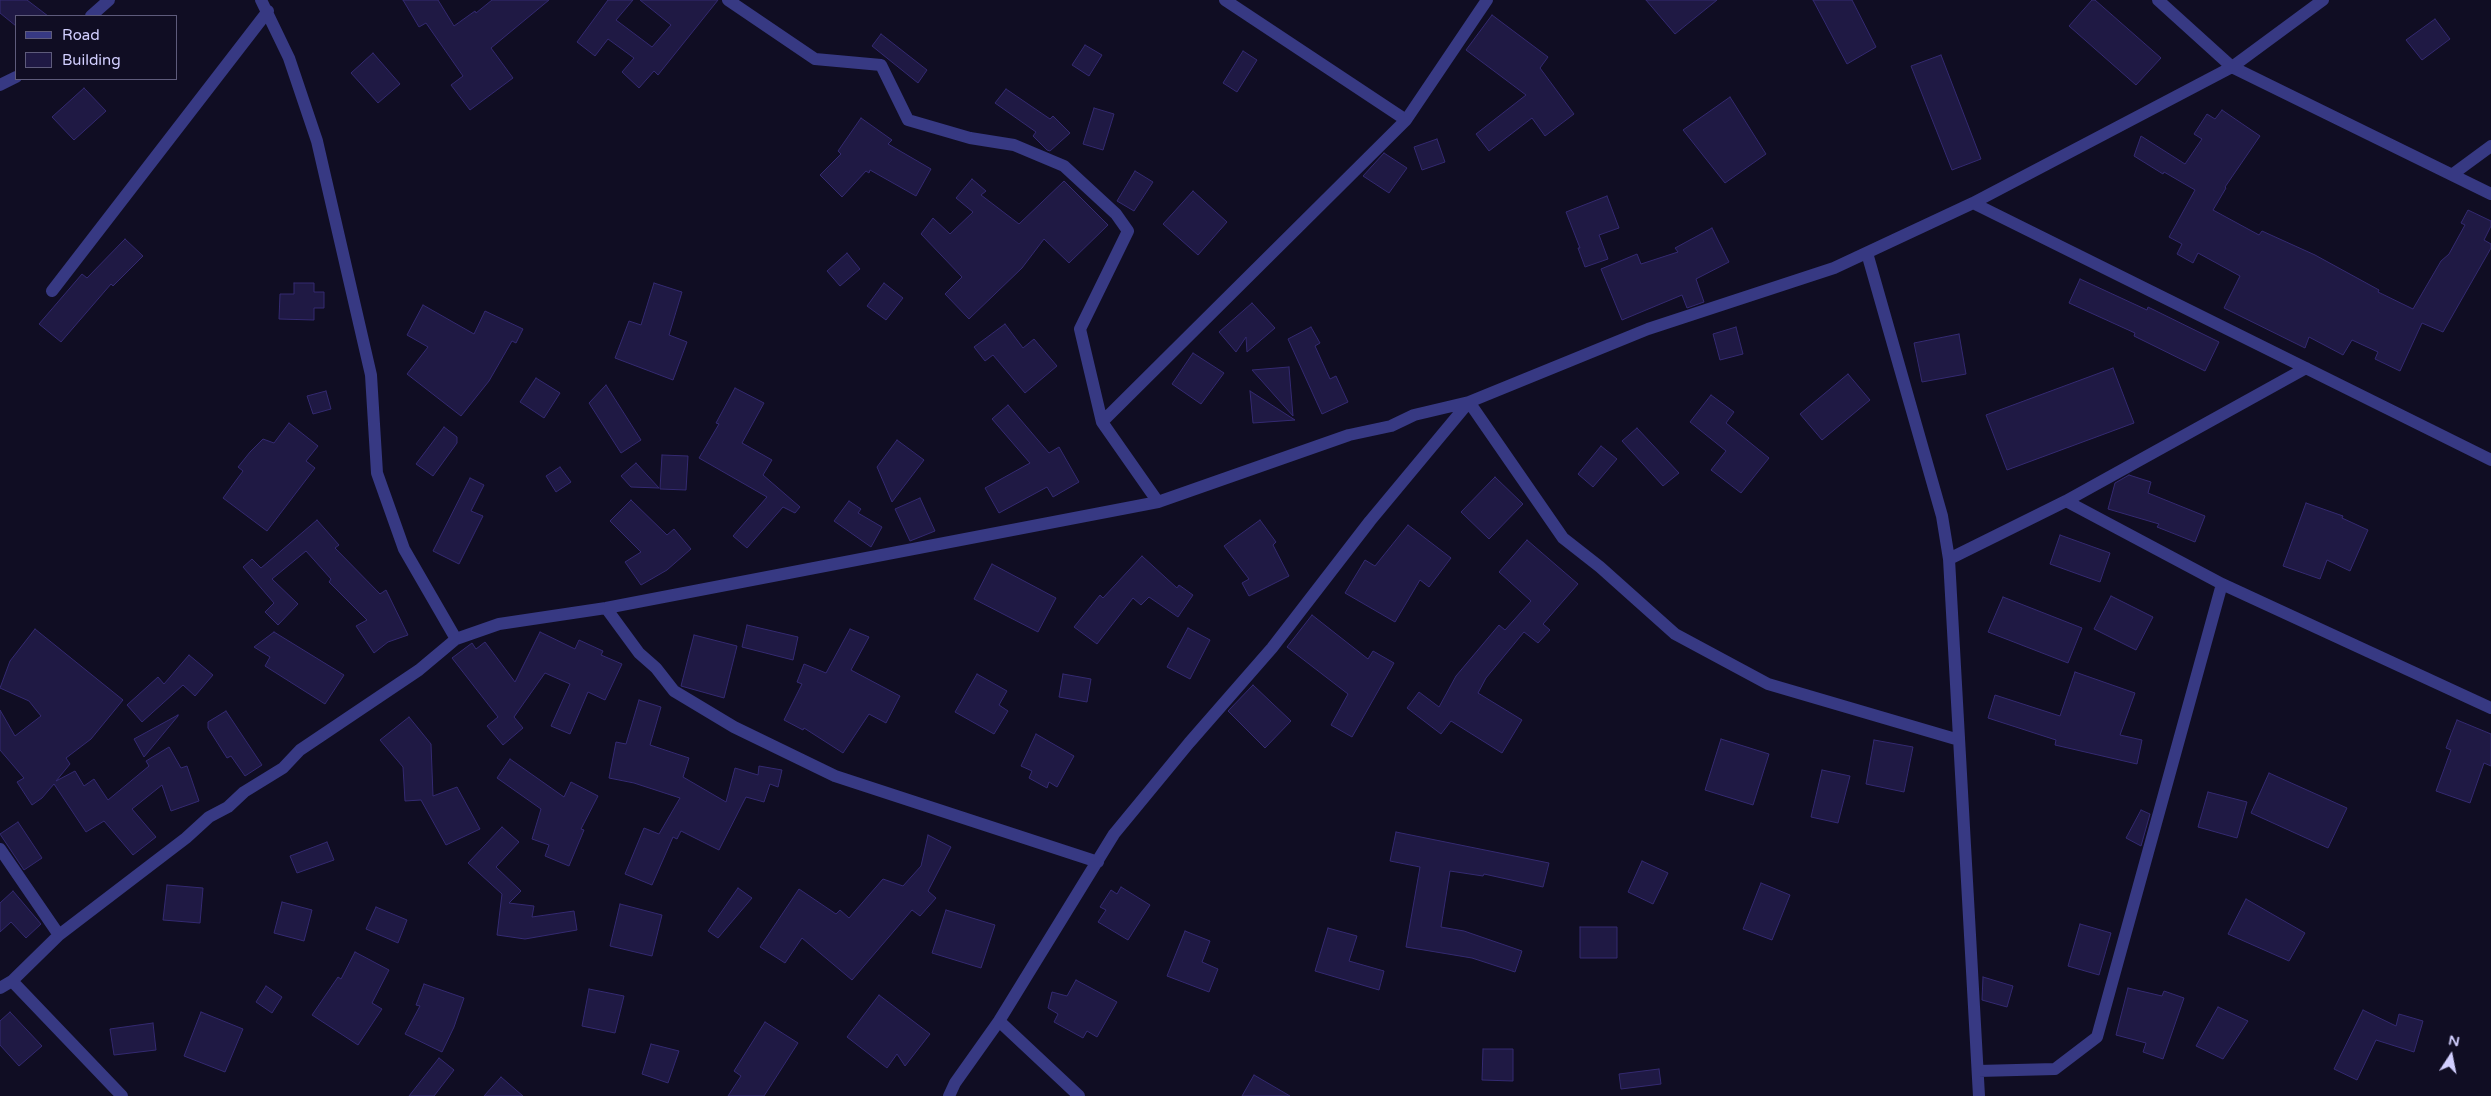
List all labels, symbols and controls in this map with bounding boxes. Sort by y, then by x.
legend [15,15,178,80]
text: Road [62,26,100,44]
text: Building [62,51,121,69]
north arrow [2426,1031,2476,1081]
text: N [2447,1031,2461,1050]

